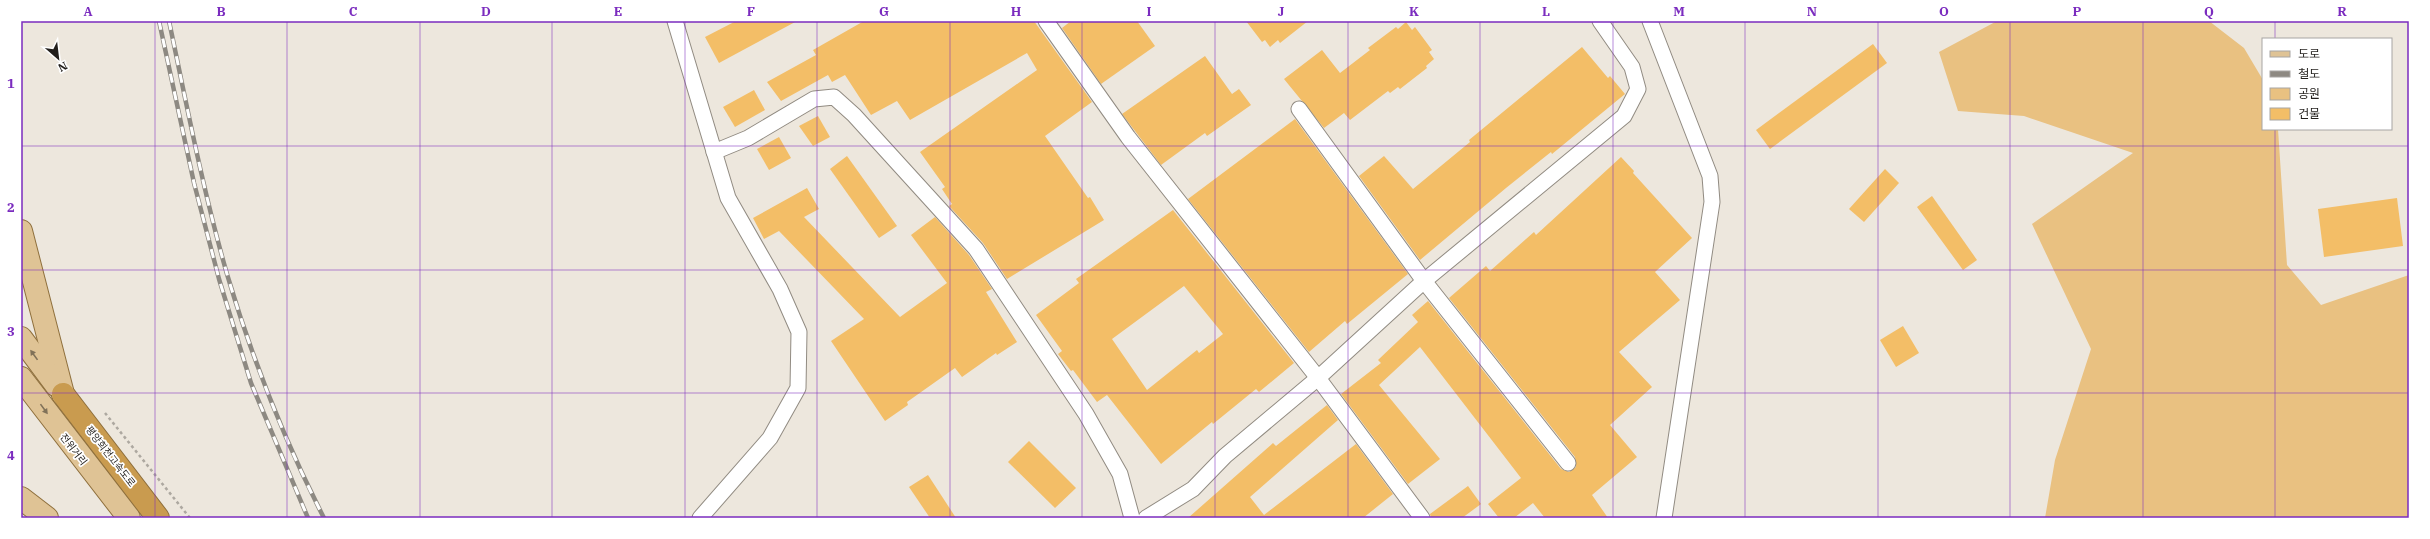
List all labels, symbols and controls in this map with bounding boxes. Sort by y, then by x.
text: A [83,3,93,20]
text: B [216,3,226,20]
text: C [349,3,358,20]
text: D [481,3,491,20]
text: E [614,3,622,20]
text: F [747,3,755,20]
text: G [879,3,889,20]
text: H [1011,3,1022,20]
text: I [1147,3,1152,20]
text: J [1278,3,1285,20]
text: K [1409,3,1419,20]
text: L [1542,3,1550,20]
text: M [1673,3,1685,20]
text: N [1807,3,1817,20]
text: O [1939,3,1949,20]
text: P [2073,3,2082,20]
text: Q [2204,3,2214,20]
text: R [2337,3,2347,20]
north arrow [38,38,78,78]
legend [2262,38,2392,130]
text: 도로 [2298,46,2320,61]
text: N [55,59,70,75]
text: 철도 [2298,66,2320,81]
text: 1 [7,75,15,92]
text: 공원 [2298,86,2320,101]
text: 건물 [2298,106,2320,121]
text: 2 [7,199,15,216]
text: 3 [7,323,15,340]
one-way arrow [29,349,38,360]
one-way arrow [40,404,48,415]
street label: 평양희천고속도로 [83,423,138,489]
street label: 전위거리 [57,431,90,468]
text: 4 [7,447,15,464]

